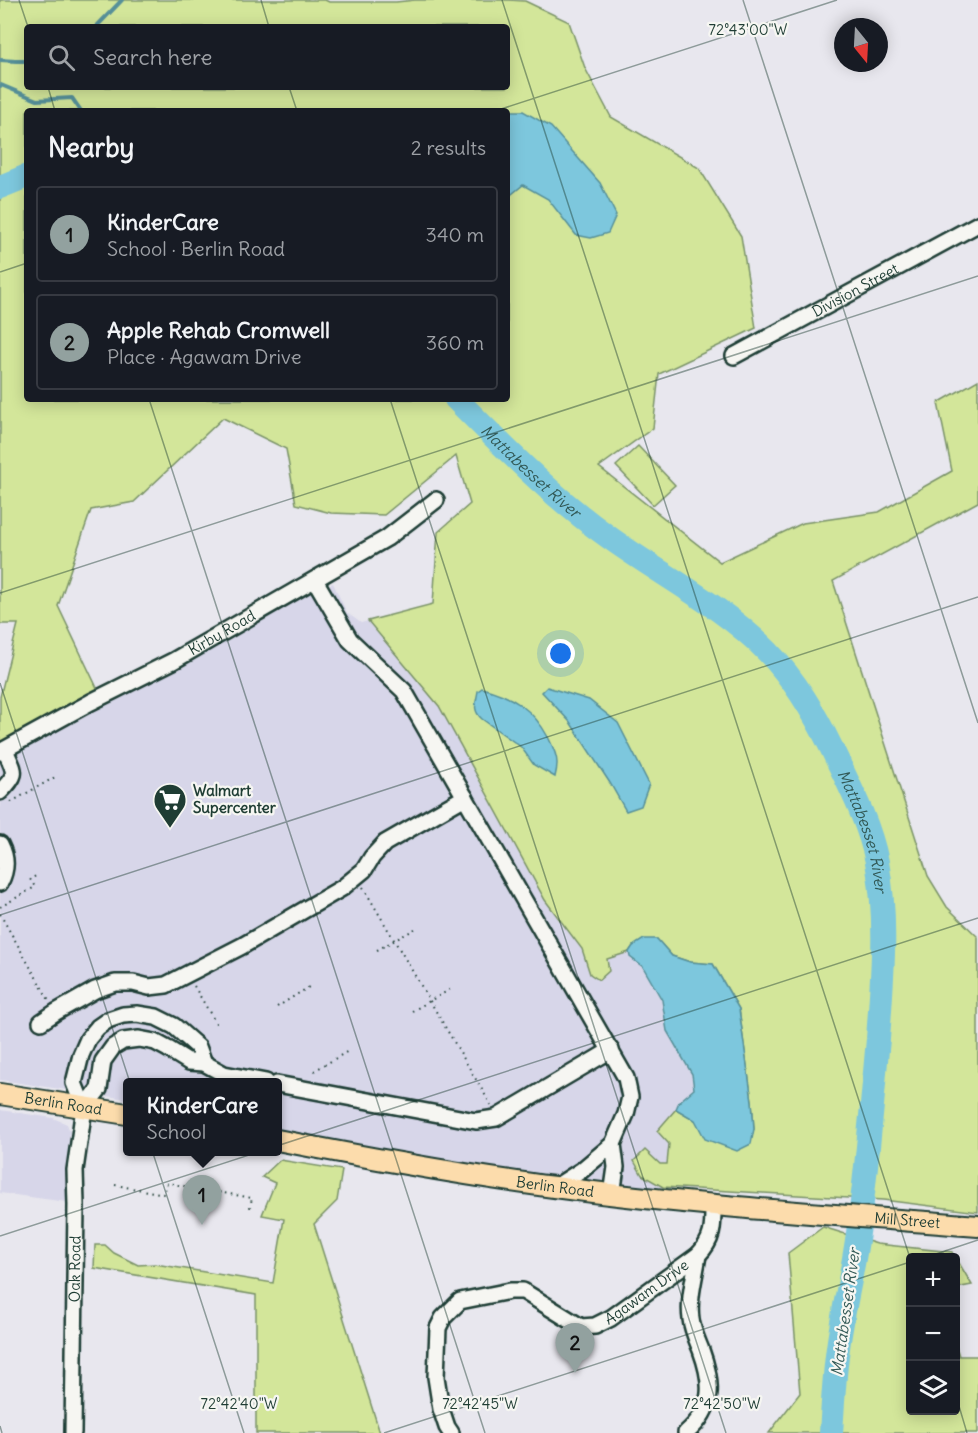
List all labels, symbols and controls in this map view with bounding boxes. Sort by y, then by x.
north arrow [834,18,888,72]
text: 72°43'00"W [709,20,788,39]
search box [24,24,510,90]
icon: search [45,41,78,74]
text: Search here [93,43,212,71]
text: Nearby [48,131,134,164]
text: 2 results [411,135,486,160]
text: KinderCare [107,208,219,236]
text: 1 [66,222,73,247]
text: 340 m [426,222,484,247]
text: School · Berlin Road [107,236,285,261]
street label: Division Street [809,259,902,321]
text: Apple Rehab Cromwell [107,316,330,344]
text: 2 [64,330,75,355]
text: 360 m [426,330,484,355]
text: Place · Agawam Drive [107,344,302,369]
water label: Mattabesset River [477,420,587,524]
street label: Kirby Road [185,606,259,659]
your location [546,639,575,668]
water label: Mattabesset River [833,766,892,896]
place label: Walmart Supercenter [193,781,277,818]
supermarket icon: Walmart Supercenter [152,782,188,829]
popup [123,1078,282,1156]
street label: Berlin Road [23,1088,104,1119]
text: KinderCare [147,1091,258,1119]
text: School [147,1119,206,1144]
street label: Berlin Road [515,1172,595,1201]
pin: 1 [182,1176,222,1225]
street label: Mill Street [874,1208,941,1232]
street label: Oak Road [65,1235,85,1302]
water label: Mattabesset River [826,1245,864,1377]
map controls [906,1253,960,1415]
button: + [906,1253,960,1307]
street label: Agawam Drive [601,1255,692,1329]
button: − [906,1307,960,1361]
pin: 2 [556,1324,594,1373]
button: layers [906,1361,960,1415]
text: 72°42'40"W [201,1394,278,1413]
text: 72°42'45"W [442,1394,518,1413]
text: 72°42'50"W [683,1394,761,1413]

